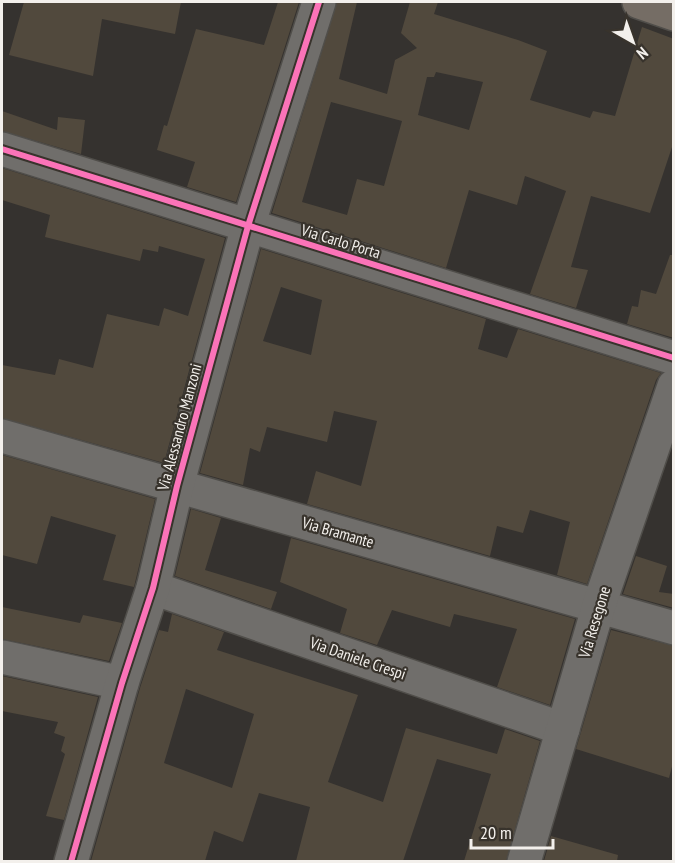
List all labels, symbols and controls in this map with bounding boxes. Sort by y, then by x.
north arrow [603,12,663,72]
text: N [633,43,652,64]
street label: Via Carlo Porta [298,219,383,263]
street label: Via Alessandro Manzoni [152,361,206,494]
street label: Via Bramante [299,512,376,552]
street label: Via Resegone [573,584,614,661]
street label: Via Daniele Crespi [306,632,409,684]
scale bar [471,812,554,850]
text: 20 m [480,821,512,844]

